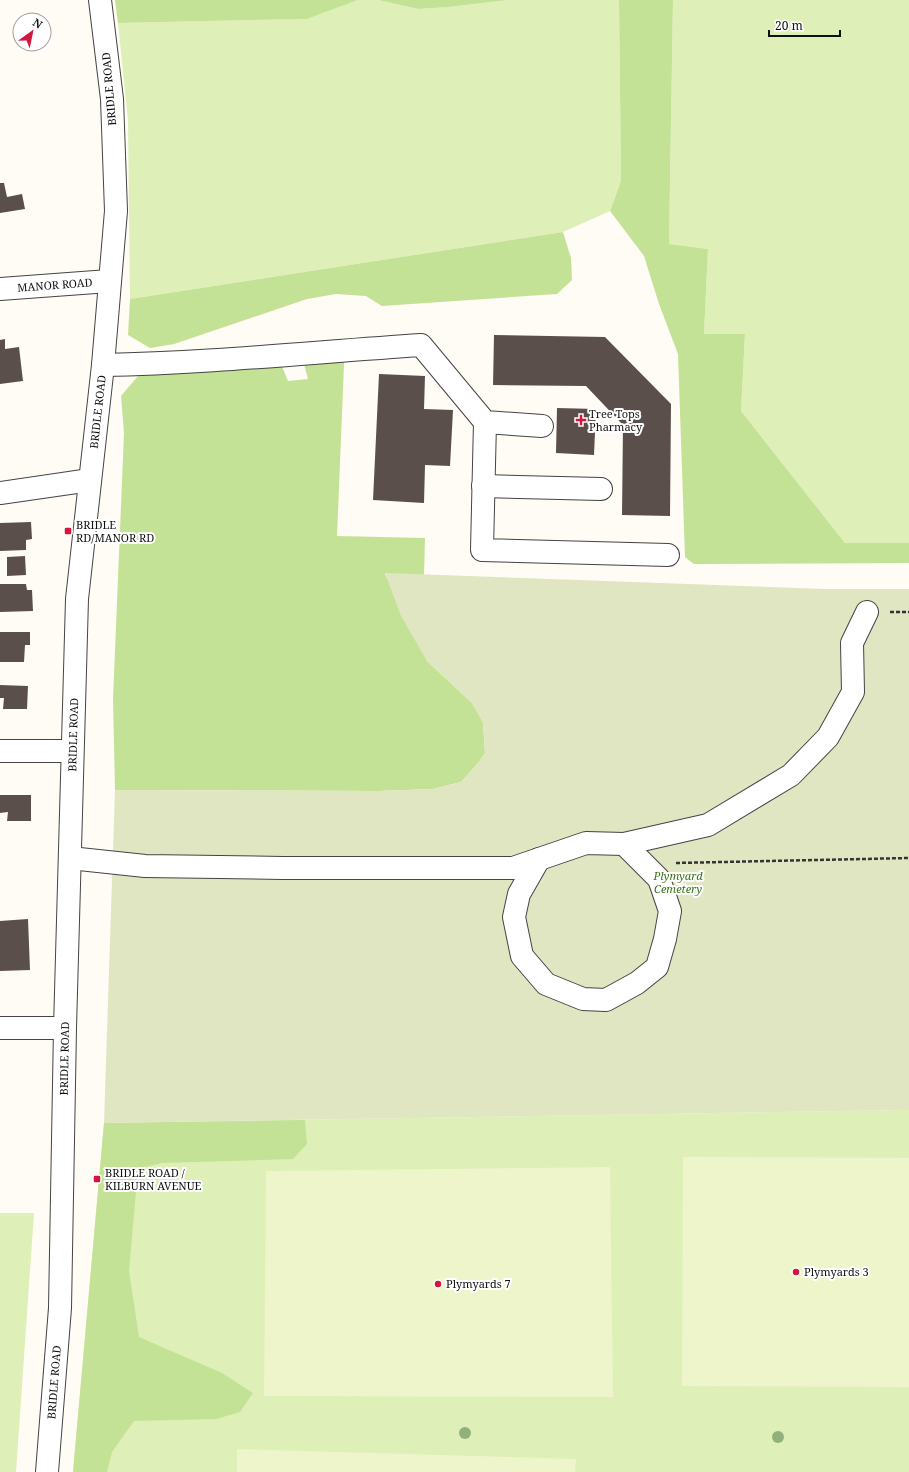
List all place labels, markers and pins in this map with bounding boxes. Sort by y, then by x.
place label: Tree Tops Pharmacy [589,406,643,434]
marker: Tree Tops Pharmacy [576,415,586,425]
place label: BRIDLE RD/MANOR RD [76,517,154,545]
marker: BRIDLE RD/MANOR RD [63,526,73,536]
place label: BRIDLE ROAD / KILBURN AVENUE [105,1165,202,1193]
marker: BRIDLE ROAD / KILBURN AVENUE [92,1174,102,1184]
place label: Plymyards 3 [804,1264,869,1279]
marker: Plymyards 3 [791,1267,801,1277]
place label: Plymyards 7 [446,1276,511,1291]
marker: Plymyards 7 [433,1279,443,1289]

